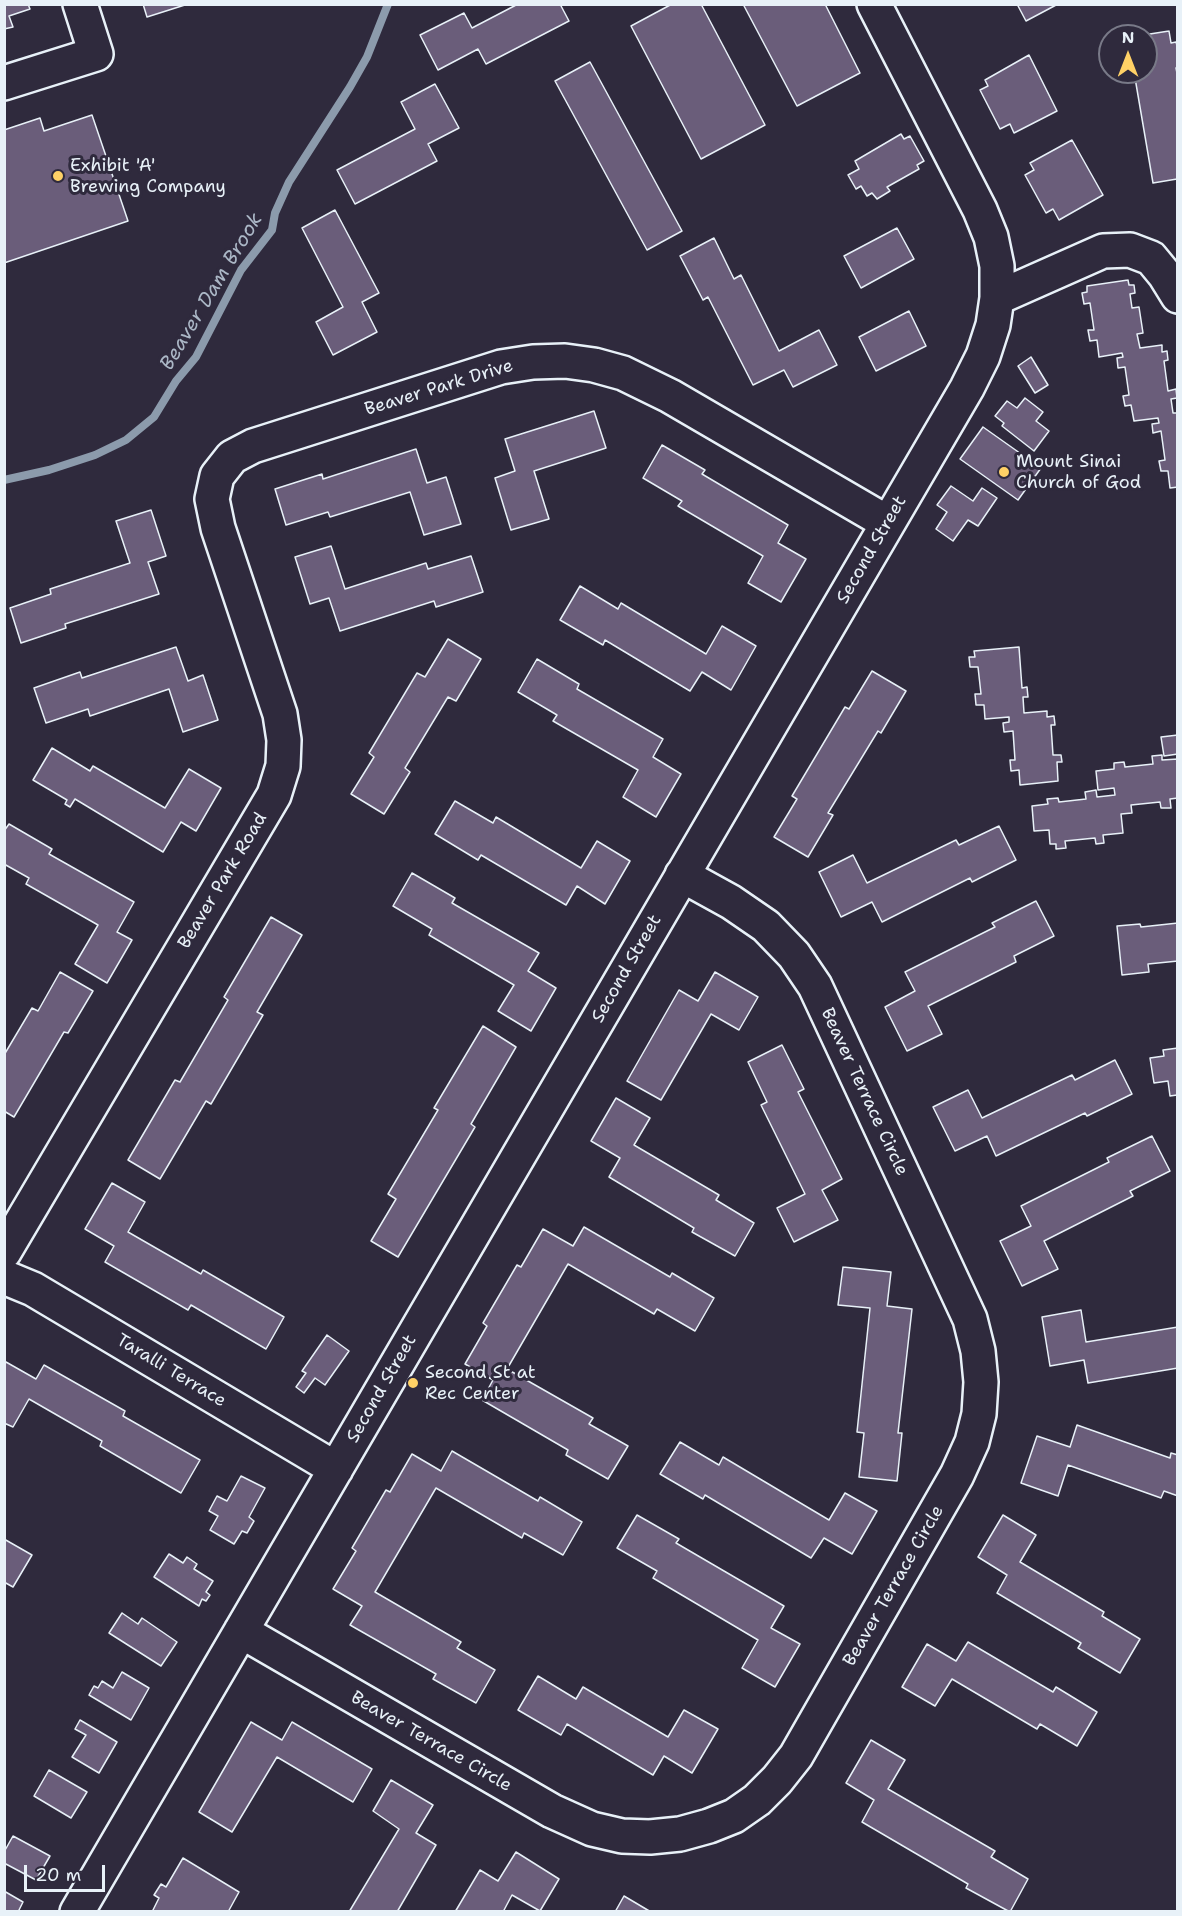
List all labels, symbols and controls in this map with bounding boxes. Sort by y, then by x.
north arrow [1098,24,1158,84]
text: N [1122,27,1134,48]
place label: Exhibit 'A' Brewing Company [70,155,226,198]
marker: Exhibit 'A' Brewing Company [51,169,65,183]
water label: Beaver Dam Brook [156,209,268,375]
street label: Beaver Park Drive [362,355,516,421]
place label: Mount Sinai Church of God [1016,451,1141,494]
marker: Mount Sinai Church of God [997,465,1011,479]
street label: Second Street [832,492,912,608]
street label: Beaver Park Road [174,809,272,953]
street label: Second Street [587,911,667,1027]
street label: Beaver Terrace Circle [816,1005,912,1179]
street label: Taralli Terrace [112,1330,230,1412]
street label: Second Street [342,1331,422,1447]
place label: Second St at Rec Center [425,1362,536,1404]
marker: Second St at Rec Center [406,1376,420,1390]
street label: Beaver Terrace Circle [839,1502,949,1670]
street label: Beaver Terrace Circle [347,1687,515,1797]
scale bar [27,1853,108,1891]
text: 20 m [35,1863,81,1887]

